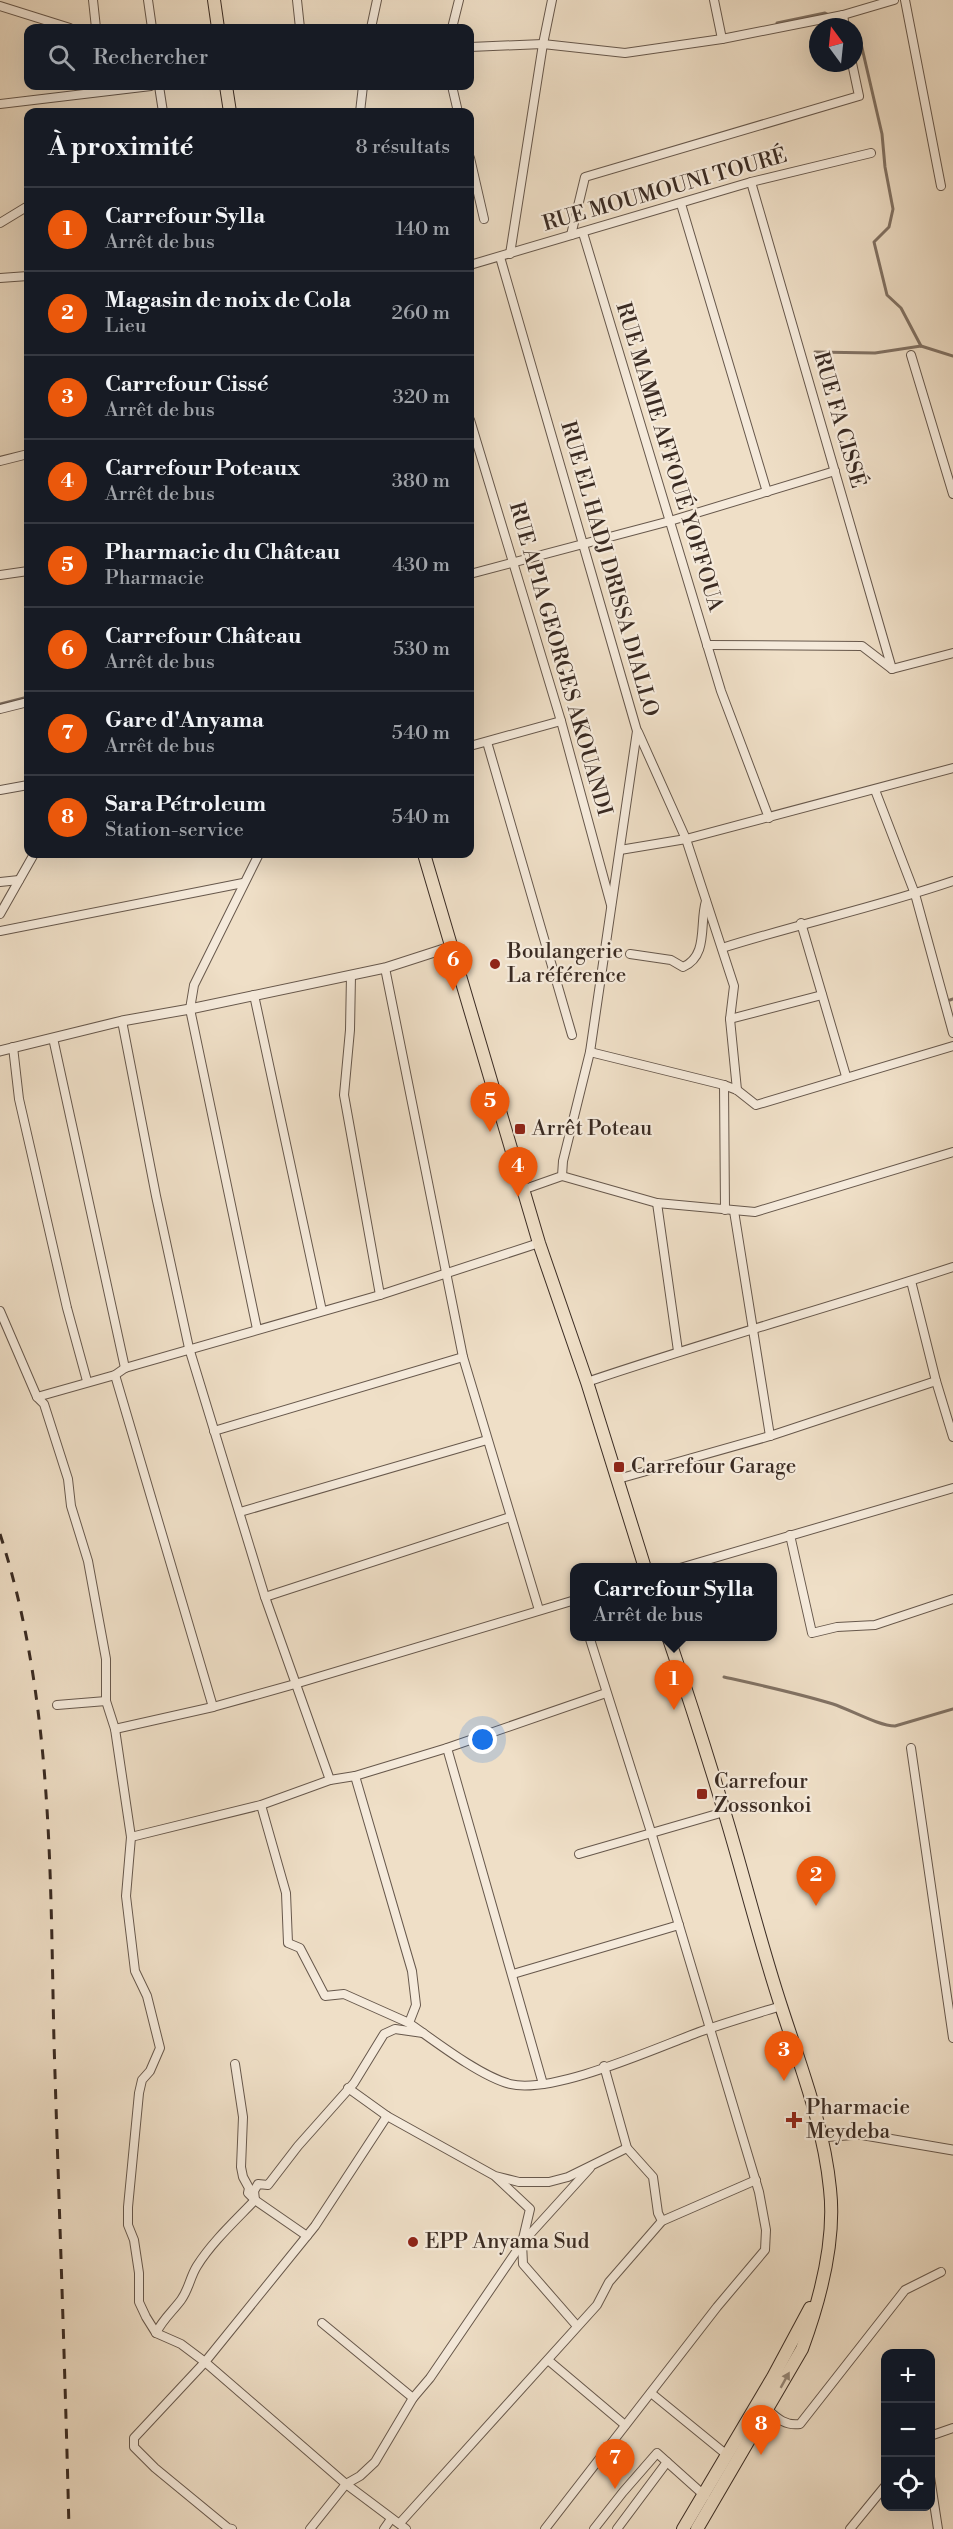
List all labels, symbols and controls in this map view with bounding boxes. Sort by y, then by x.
north arrow [809,18,863,72]
search box [24,24,474,90]
icon: search [45,41,78,74]
text: Rechercher [93,44,208,71]
text: À proximité [48,131,193,163]
text: 8 résultats [356,135,450,160]
street label: RUE MOUMOUNI TOURÉ [539,141,790,237]
text: Carrefour Sylla [105,203,265,230]
text: 1 [63,217,72,242]
text: 140 m [395,217,450,242]
text: Arrêt de bus [105,230,215,255]
text: Magasin de noix de Cola [105,287,351,314]
street label: RUE MAMIE AFFOUÉ YOFFOUA [610,299,731,615]
text: 2 [61,301,74,326]
text: 260 m [392,301,450,326]
text: Lieu [105,314,146,339]
street label: RUE FA CISSÉ [807,348,873,491]
text: Carrefour Cissé [105,371,269,398]
text: 3 [61,385,74,410]
text: 320 m [393,385,450,410]
text: Arrêt de bus [105,398,215,423]
street label: RUE EL HADJ DRISSA DIALLO [554,418,664,720]
text: Carrefour Poteaux [105,455,300,482]
text: 4 [61,469,74,494]
text: 380 m [392,469,450,494]
text: Arrêt de bus [105,482,215,507]
street label: RUE APIA GEORGES AKOUANDI [503,499,617,819]
text: Pharmacie du Château [105,539,340,566]
text: 5 [61,553,74,578]
text: 430 m [392,553,450,578]
text: Pharmacie [105,566,204,591]
text: Carrefour Château [105,623,301,650]
text: 6 [61,637,74,662]
text: 530 m [393,637,450,662]
text: Arrêt de bus [105,650,215,675]
text: Gare d'Anyama [105,707,264,734]
text: 7 [62,721,73,746]
text: 540 m [392,721,450,746]
text: Arrêt de bus [105,734,215,759]
text: Sara Pétroleum [105,791,266,818]
text: 8 [61,805,74,830]
text: 540 m [392,805,450,830]
text: Station-service [105,818,244,843]
place label: Boulangerie La référence [506,939,626,989]
pin: 6 [434,942,472,991]
marker: Boulangerie La référence [488,957,502,971]
pin: 5 [470,1082,510,1132]
place label: Arrêt Poteau [531,1116,652,1142]
marker: Arrêt Poteau [513,1122,527,1136]
pin: 4 [498,1148,538,1197]
place label: Carrefour Garage [631,1454,796,1480]
marker: Carrefour Garage [612,1460,626,1474]
popup [570,1563,777,1641]
text: Carrefour Sylla [593,1576,754,1603]
text: Arrêt de bus [593,1603,703,1628]
pin: 1 [654,1660,694,1710]
your location [468,1725,497,1754]
place label: Carrefour Zossonkoi [714,1769,812,1819]
marker: Carrefour Zossonkoi [695,1787,709,1801]
pin: 2 [796,1856,836,1906]
pin: 3 [764,2032,804,2081]
place label: Pharmacie Meydeba [806,2095,910,2145]
marker: Pharmacie Meydeba [787,2113,801,2127]
place label: EPP Anyama Sud [425,2229,589,2255]
marker: EPP Anyama Sud [406,2235,420,2249]
map controls [881,2349,935,2511]
button: + [881,2349,935,2403]
one-way arrow [780,2371,790,2388]
button: − [881,2403,935,2457]
pin: 8 [742,2406,780,2455]
pin: 7 [596,2440,634,2489]
button: locate [881,2457,935,2511]

